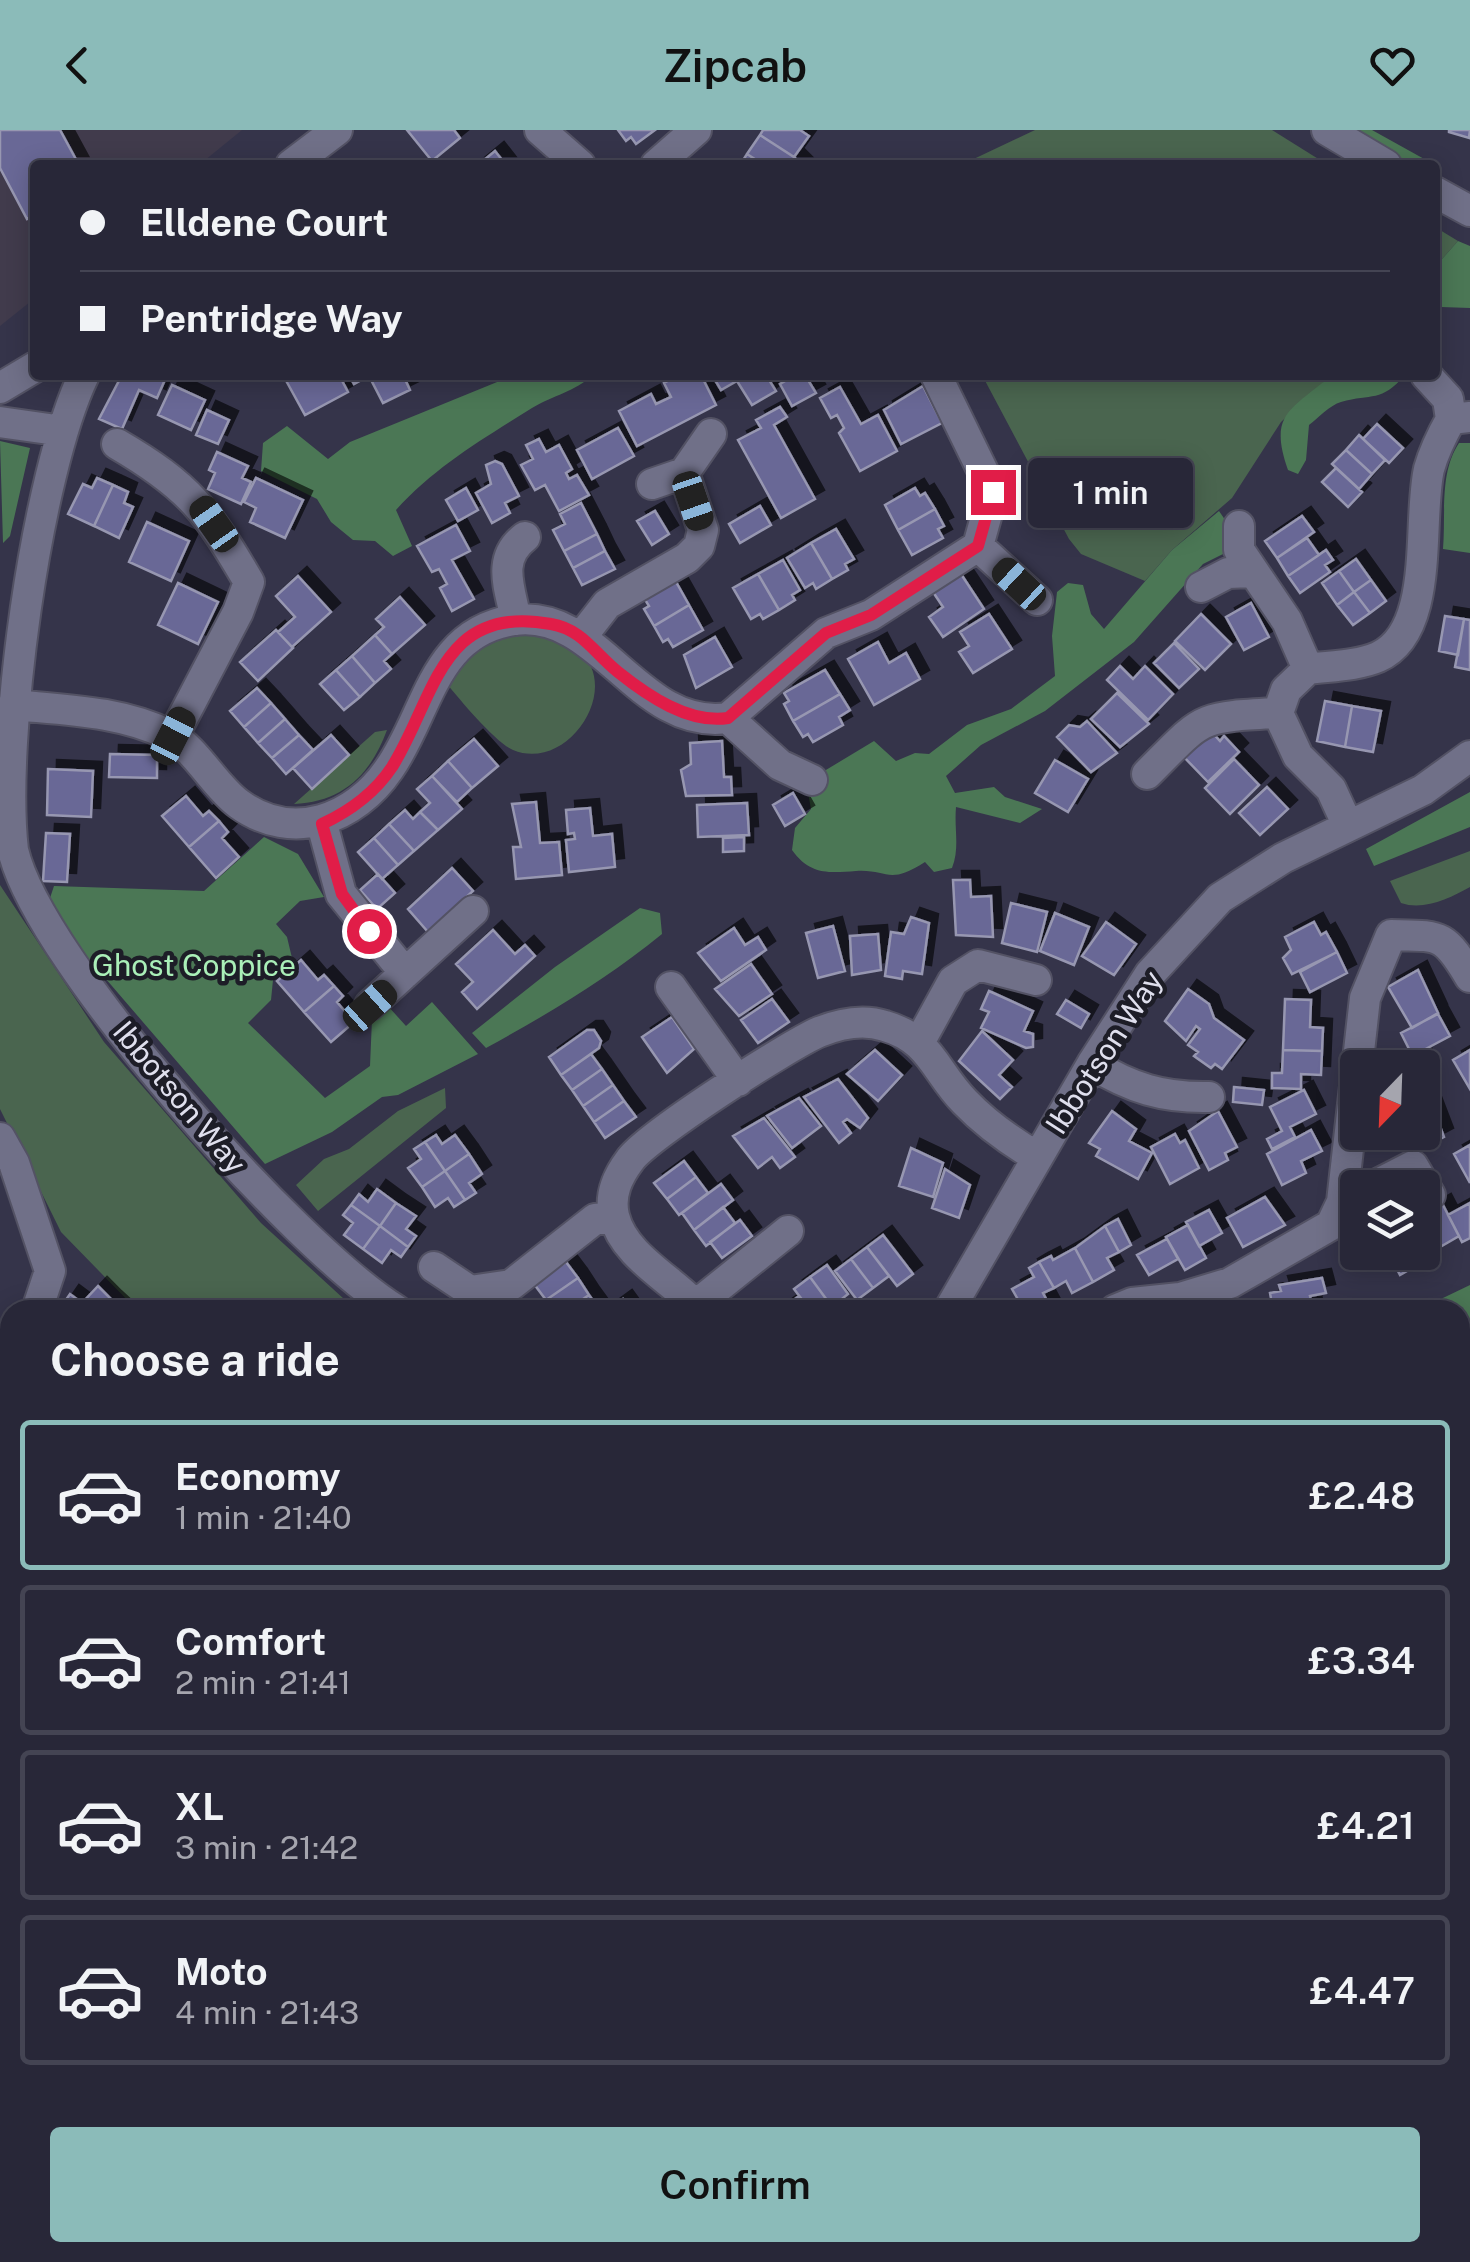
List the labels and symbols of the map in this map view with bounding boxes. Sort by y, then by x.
callout: 1 min [1028,457,1193,527]
car [669,468,717,534]
route end [971,470,1016,515]
car [185,491,243,557]
car [987,553,1051,615]
car [146,702,200,770]
route start [347,909,392,954]
park label: Ghost Coppice [92,947,296,983]
street label: Ibbotson Way [1038,963,1170,1141]
car [338,975,402,1037]
street label: Ibbotson Way [106,1014,254,1180]
north arrow [1340,1050,1440,1150]

